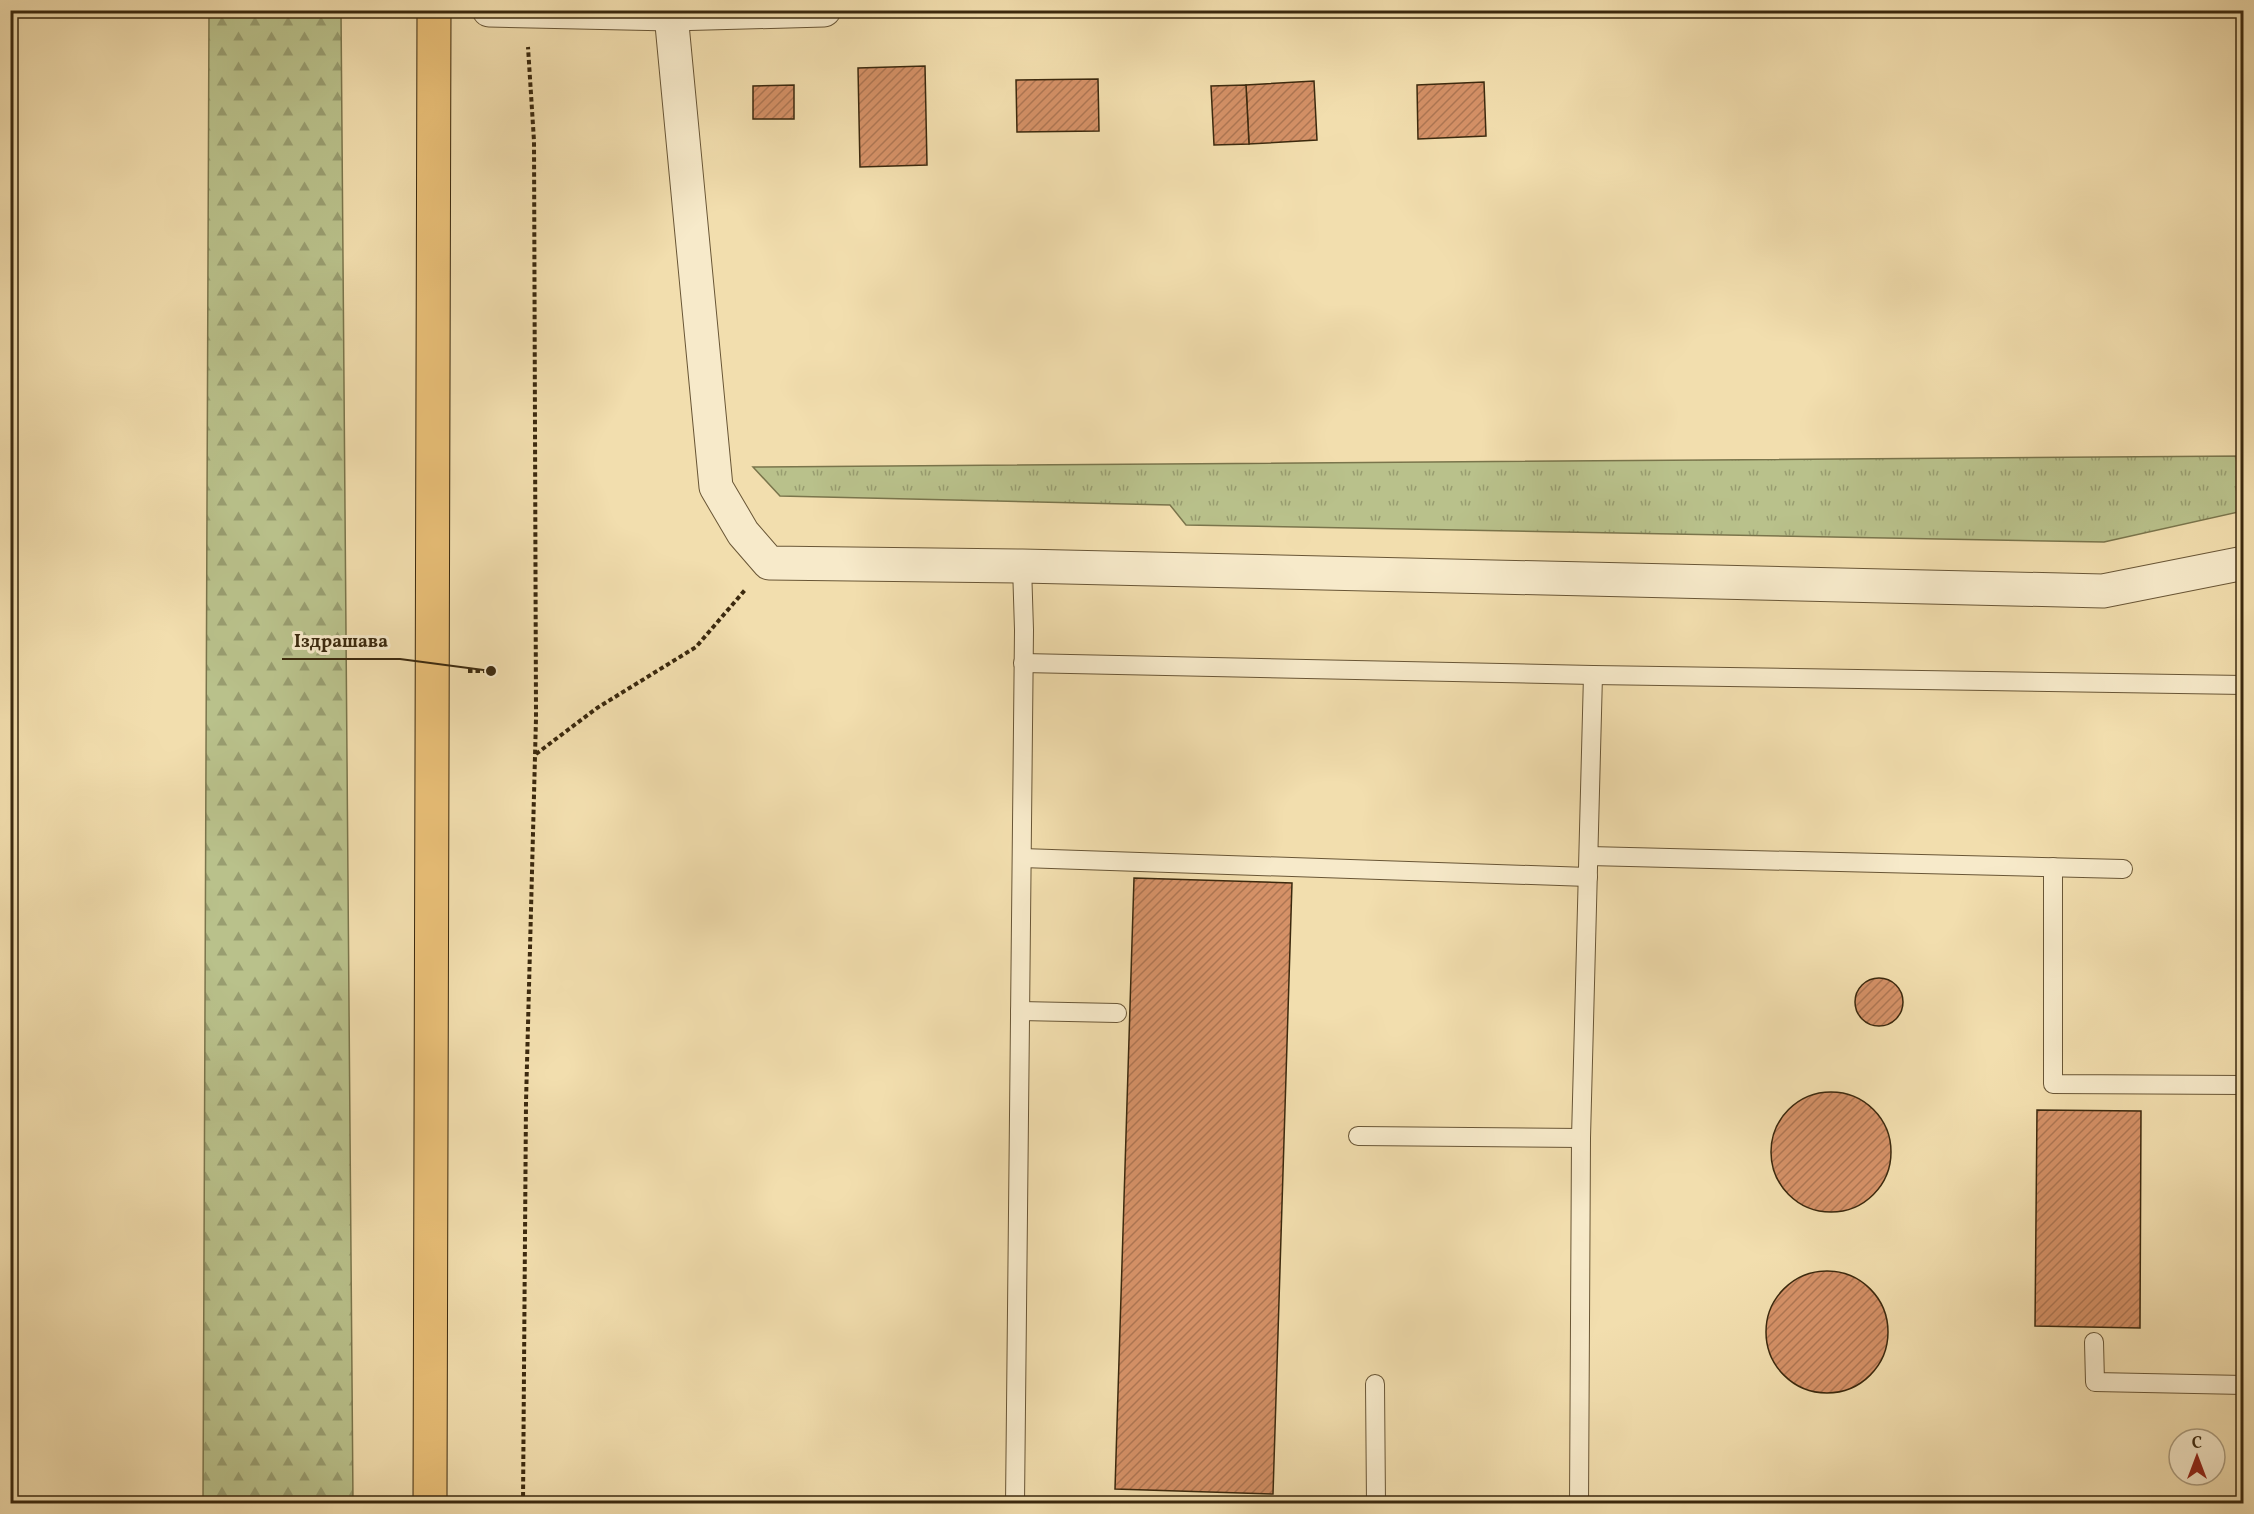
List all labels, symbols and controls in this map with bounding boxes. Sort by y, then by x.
callout: Іздрашава [282,623,400,659]
text: Іздрашава [294,630,388,655]
north arrow [2167,1427,2227,1487]
text: С [2192,1433,2202,1455]

